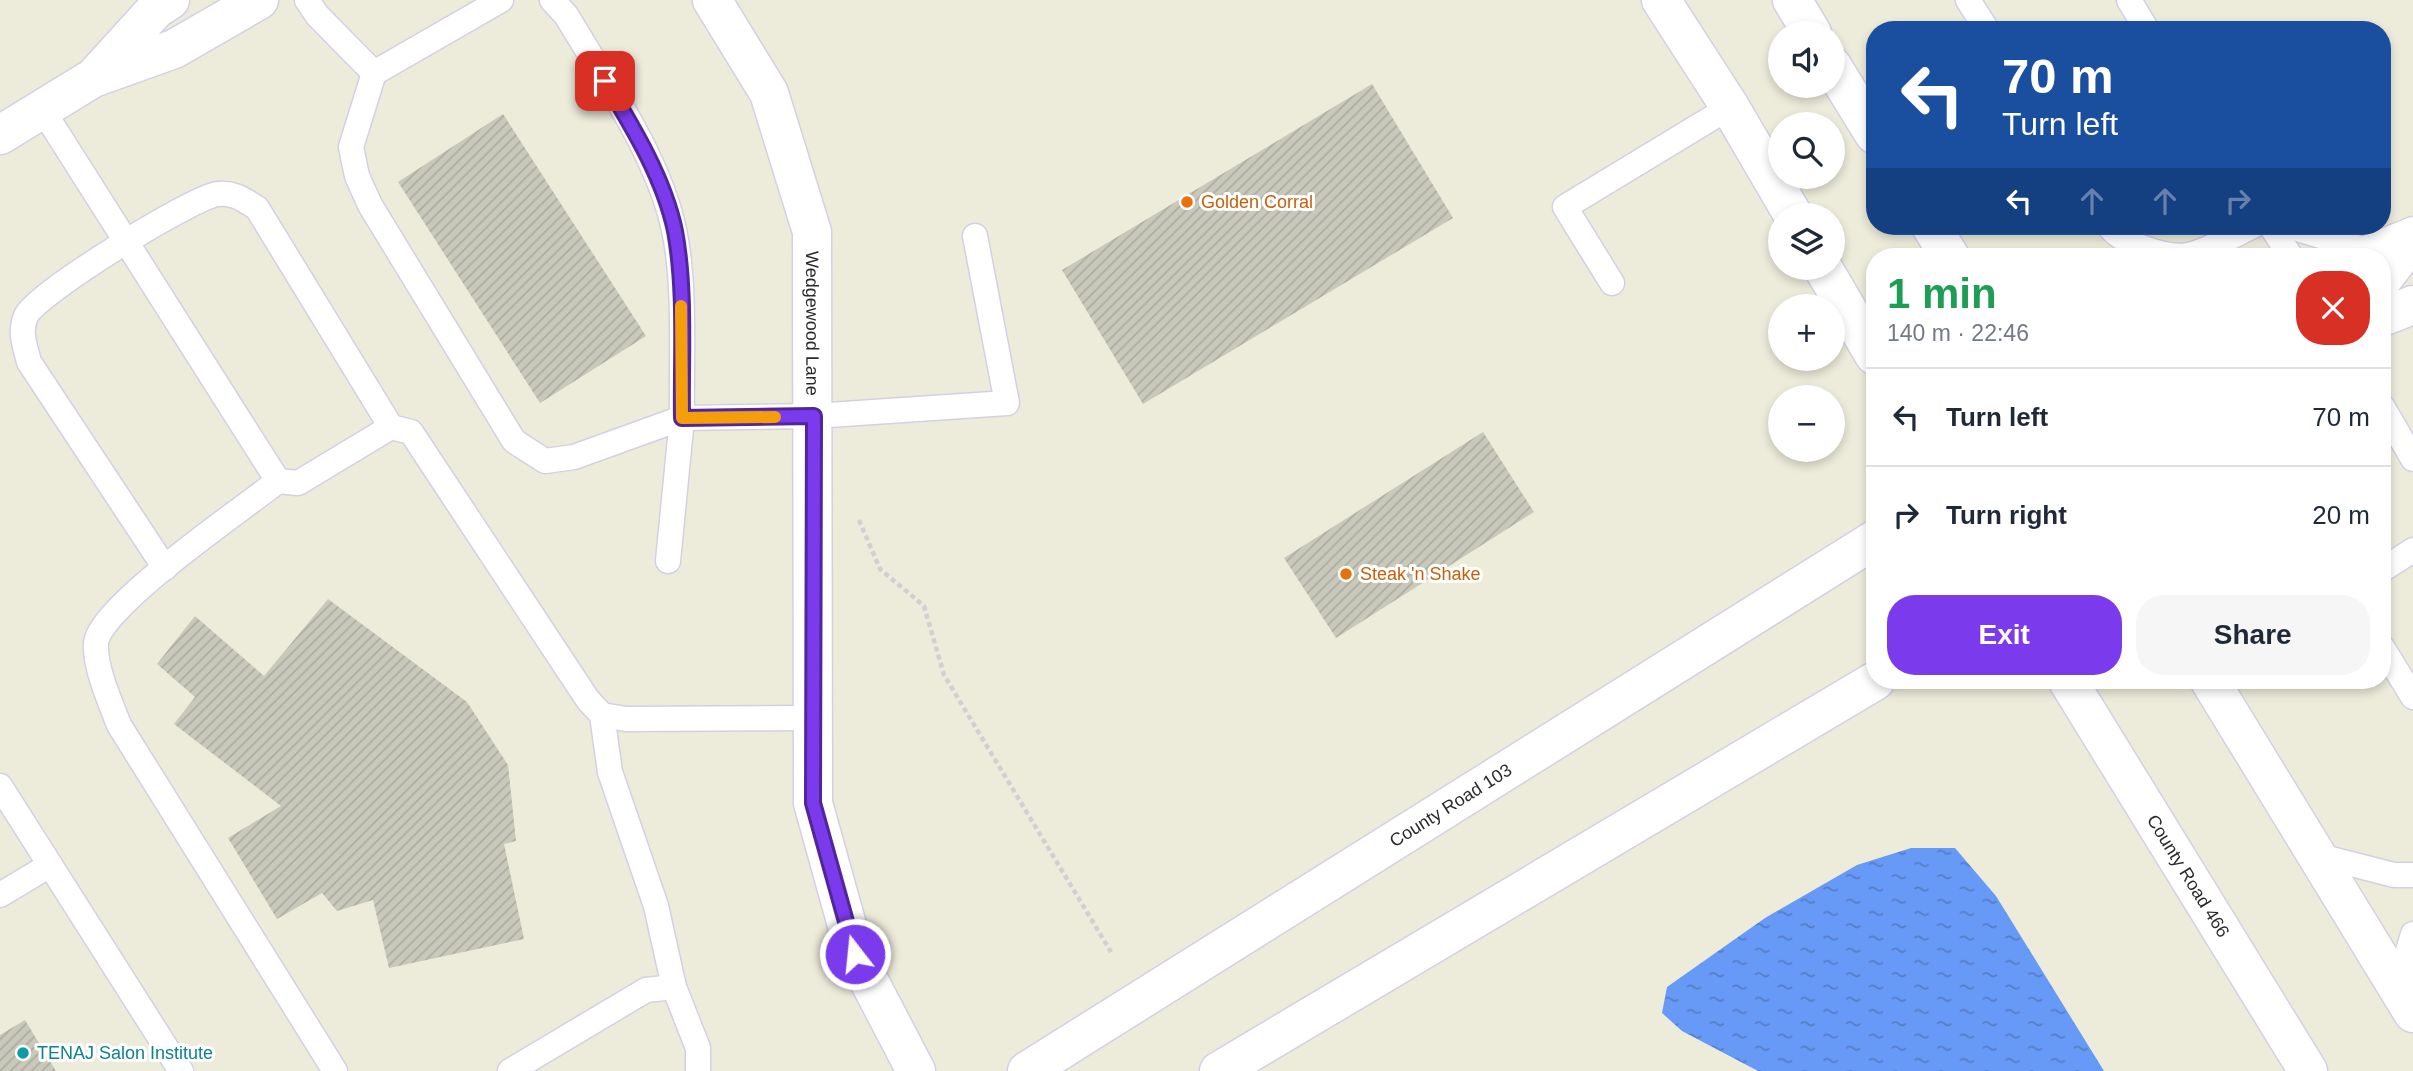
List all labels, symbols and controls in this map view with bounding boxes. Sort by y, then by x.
map controls [1768,21,1845,462]
button: sound [1768,21,1845,98]
icon: left [1887,49,1978,140]
text: 70 m [2002,49,2114,103]
pin [575,51,635,111]
icon: arrive [586,62,624,100]
text: Turn left [2002,106,2118,142]
button: search [1768,112,1845,189]
icon: left [2000,182,2038,220]
icon: ahead [2073,182,2111,220]
icon: ahead [2146,182,2184,220]
icon: right [2219,182,2257,220]
place label: Golden Corral [1201,192,1313,212]
marker: Golden Corral [1179,194,1195,210]
button: layers [1768,203,1845,280]
street label: Wedgewood Lane [802,251,822,396]
text: 1 min [1887,270,1997,317]
button: close [2296,271,2370,345]
button: + [1768,294,1845,371]
text: 140 m · 22:46 [1887,320,2029,346]
button: − [1768,385,1845,462]
icon: left [1887,398,1925,436]
text: Turn left [1946,402,2048,432]
text: 70 m [2312,402,2370,432]
icon: right [1887,496,1925,534]
text: Turn right [1946,500,2067,530]
text: 20 m [2312,500,2370,530]
place label: Steak 'n Shake [1360,564,1481,584]
marker: Steak 'n Shake [1338,566,1354,582]
button: Exit [1887,595,2122,675]
button: Share [2136,595,2370,675]
street label: County Road 103 [1386,760,1515,851]
street label: County Road 466 [2143,811,2233,941]
position arrow [818,917,892,991]
place label: TENAJ Salon Institute [37,1043,213,1063]
marker: TENAJ Salon Institute [15,1045,31,1061]

